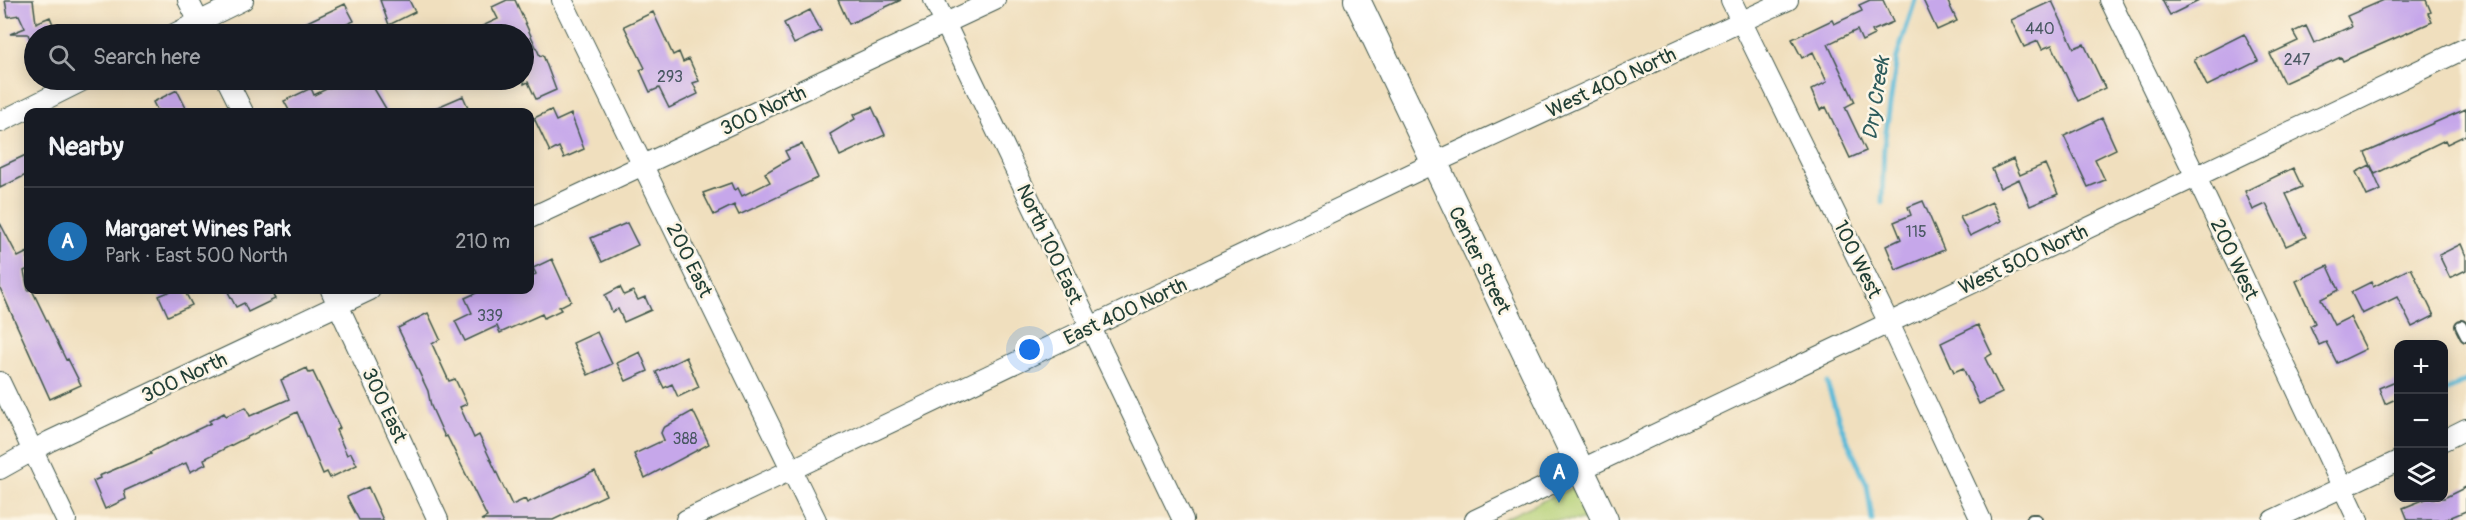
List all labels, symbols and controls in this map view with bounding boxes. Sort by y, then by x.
house number: 440 [2025,19,2055,39]
search box [24,24,534,90]
icon: search [45,41,78,74]
street label: West 400 North [1542,41,1680,123]
text: Search here [93,43,200,71]
house number: 247 [2284,50,2311,70]
water label: Dry Creek [1857,52,1897,142]
house number: 293 [657,67,683,87]
street label: 300 North [716,80,810,141]
text: Nearby [48,131,124,163]
street label: North 100 East [1011,180,1089,309]
street label: Center Street [1443,202,1517,319]
text: Margaret Wines Park [105,215,291,243]
street label: 200 West [2205,215,2265,305]
street label: 100 West [1828,216,1887,303]
street label: 200 East [661,219,719,302]
street label: West 500 North [1955,219,2092,300]
house number: 115 [1905,222,1927,242]
text: A [61,229,74,254]
text: 210 m [455,229,510,254]
text: Park · East 500 North [105,243,288,268]
street label: East 400 North [1060,272,1191,351]
house number: 339 [477,306,503,326]
your location [1015,335,1044,364]
map controls [2394,340,2448,502]
button: + [2394,340,2448,394]
street label: 300 North [137,347,231,408]
street label: 300 East [356,364,413,447]
button: − [2394,394,2448,448]
house number: 388 [672,429,698,449]
button: layers [2394,448,2448,502]
pin: A [1540,454,1578,503]

